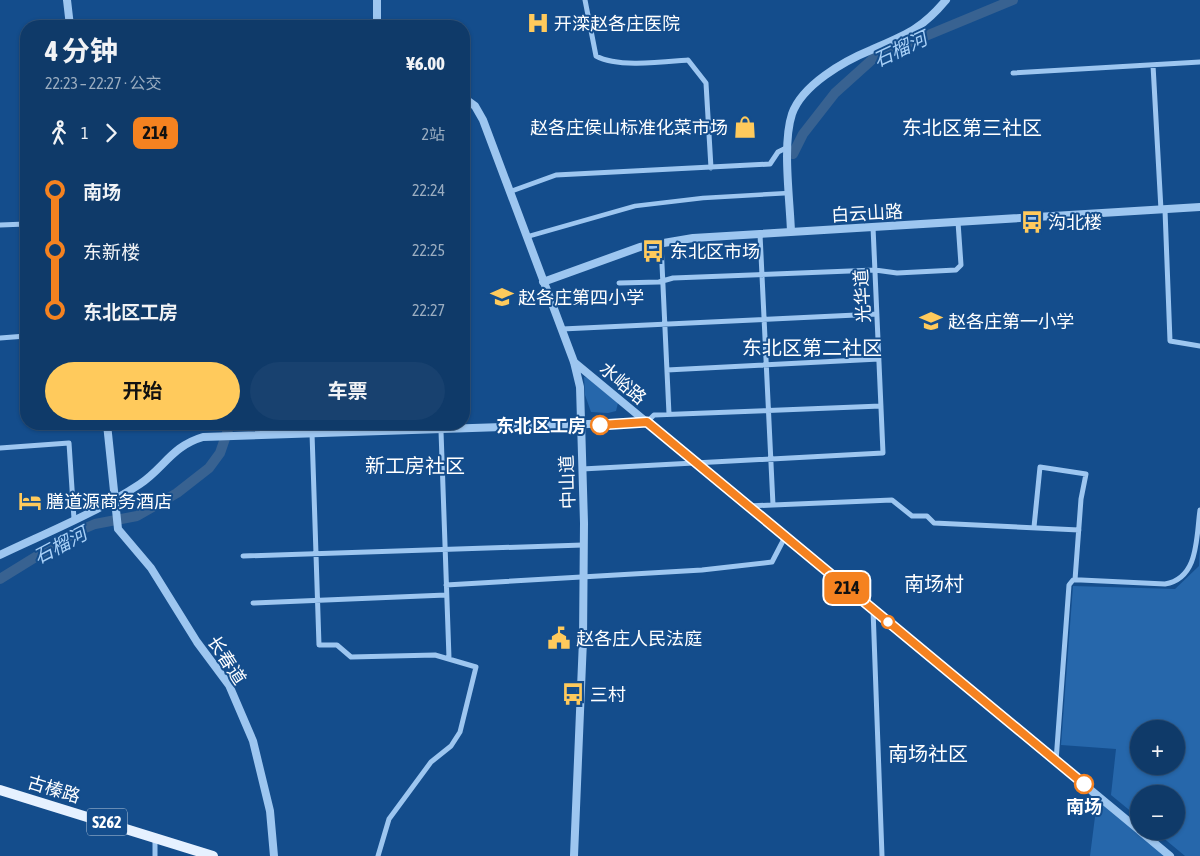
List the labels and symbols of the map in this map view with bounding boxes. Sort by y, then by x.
hospital icon: 开滦赵各庄医院 [525,10,551,36]
place label: 开滦赵各庄医院 [554,13,680,34]
water label: 石榴河 [870,25,934,71]
shop icon: 赵各庄侯山标准化菜市场 [732,114,758,140]
district label: 东北区第三社区 [902,116,1042,139]
place label: 赵各庄侯山标准化菜市场 [530,117,728,138]
street label: 白云山路 [830,201,904,225]
bus stop icon: 沟北楼 [1019,209,1045,235]
place label: 沟北楼 [1048,212,1102,233]
bus stop icon: 东北区市场 [640,238,666,264]
place label: 东北区市场 [670,241,760,262]
street label: 光华道 [850,268,874,324]
school or university icon: 赵各庄第四小学 [489,284,515,310]
place label: 赵各庄第四小学 [518,287,644,308]
school or university icon: 赵各庄第一小学 [918,308,944,334]
place label: 赵各庄第一小学 [948,311,1074,332]
district label: 东北区第二社区 [742,336,882,359]
street label: 水峪路 [596,358,650,408]
place label: 东北区工房 [496,415,586,436]
marker: 东北区工房 [590,415,610,435]
district label: 新工房社区 [365,454,465,477]
street label: 中山道 [556,455,578,509]
hotel icon: 膳道源商务酒店 [17,488,43,514]
place label: 膳道源商务酒店 [46,491,172,512]
water label: 石榴河 [30,520,94,568]
line badge: 214 [818,572,876,604]
district label: 南场村 [904,572,964,595]
unlabelled marker [881,615,895,629]
public building icon: 赵各庄人民法庭 [546,625,572,651]
place label: 赵各庄人民法庭 [576,628,702,649]
street label: 长春道 [203,632,251,688]
bus stop icon: 三村 [560,681,586,707]
place label: 三村 [590,684,626,705]
district label: 南场社区 [888,742,968,765]
street label: 古榛路 [25,771,83,807]
marker: 南场 [1074,774,1094,794]
place label: 南场 [1066,796,1102,817]
road number: S262 [87,809,127,836]

